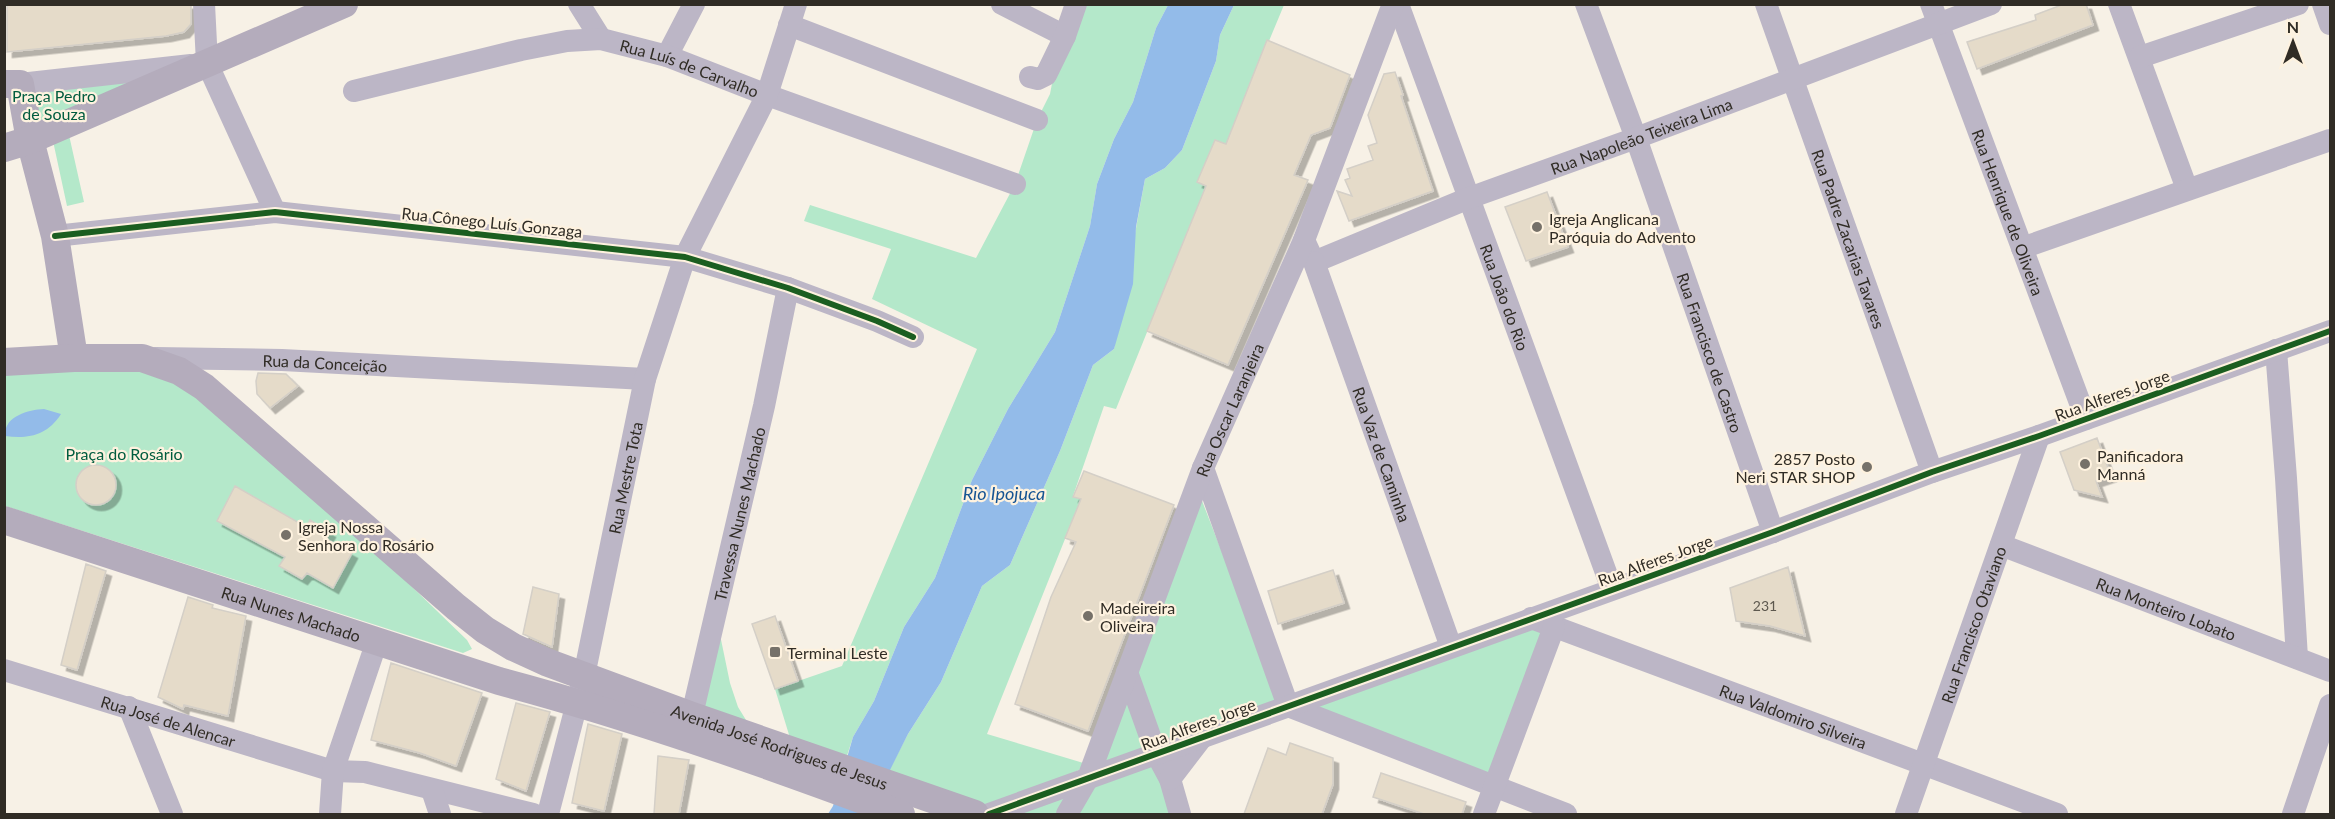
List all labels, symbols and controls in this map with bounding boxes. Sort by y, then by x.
north arrow [2263,12,2323,72]
text: N [2287,17,2299,36]
street label: Rua Luís de Carvalho [618,35,762,100]
park label: Praça Pedro de Souza [12,86,96,123]
street label: Rua Napoleão Teixeira Lima [1548,93,1735,178]
street label: Rua Henrique de Oliveira [1969,126,2048,298]
street label: Rua Padre Zacarias Tavares [1809,147,1890,331]
street label: Rua Cônego Luís Gonzaga [401,203,583,241]
place label: Igreja Anglicana Paróquia do Advento [1549,209,1696,246]
marker: Igreja Anglicana Paróquia do Advento [1530,220,1544,234]
street label: Rua João do Rio [1477,241,1533,353]
street label: Rua Francisco de Castro [1674,270,1747,435]
street label: Rua Oscar Laranjeira [1191,340,1267,479]
street label: Rua da Conceição [262,350,388,375]
street label: Rua Alferes Jorge [2052,365,2172,425]
street label: Rua Vaz de Caminha [1350,384,1415,524]
street label: Rua Mestre Tota [604,420,646,536]
street label: Travessa Nunes Machado [709,425,768,603]
park label: Praça do Rosário [65,444,183,463]
place label: Panificadora Manná [2097,446,2184,483]
place label: 2857 Posto Neri STAR SHOP [1736,449,1855,486]
marker: Panificadora Manná [2078,457,2092,471]
marker: 2857 Posto Neri STAR SHOP [1860,460,1874,474]
water label: Rio Ipojuca [963,482,1045,504]
place label: Igreja Nossa Senhora do Rosário [298,517,434,554]
marker: Igreja Nossa Senhora do Rosário [279,528,293,542]
street label: Rua Alferes Jorge [1595,530,1715,590]
street label: Rua Francisco Otaviano [1936,543,2009,705]
street label: Rua Monteiro Lobato [2094,573,2239,644]
street label: Rua Nunes Machado [219,582,363,645]
house number: 231 [1753,597,1777,614]
place label: Madeireira Oliveira [1100,598,1175,635]
marker: Madeireira Oliveira [1081,609,1095,623]
place label: Terminal Leste [787,643,888,662]
marker: Terminal Leste [768,645,782,659]
street label: Rua Valdomiro Silveira [1717,680,1870,752]
street label: Rua José de Alencar [99,691,238,750]
street label: Rua Alferes Jorge [1138,694,1258,754]
street label: Avenida José Rodrigues de Jesus [669,700,891,793]

